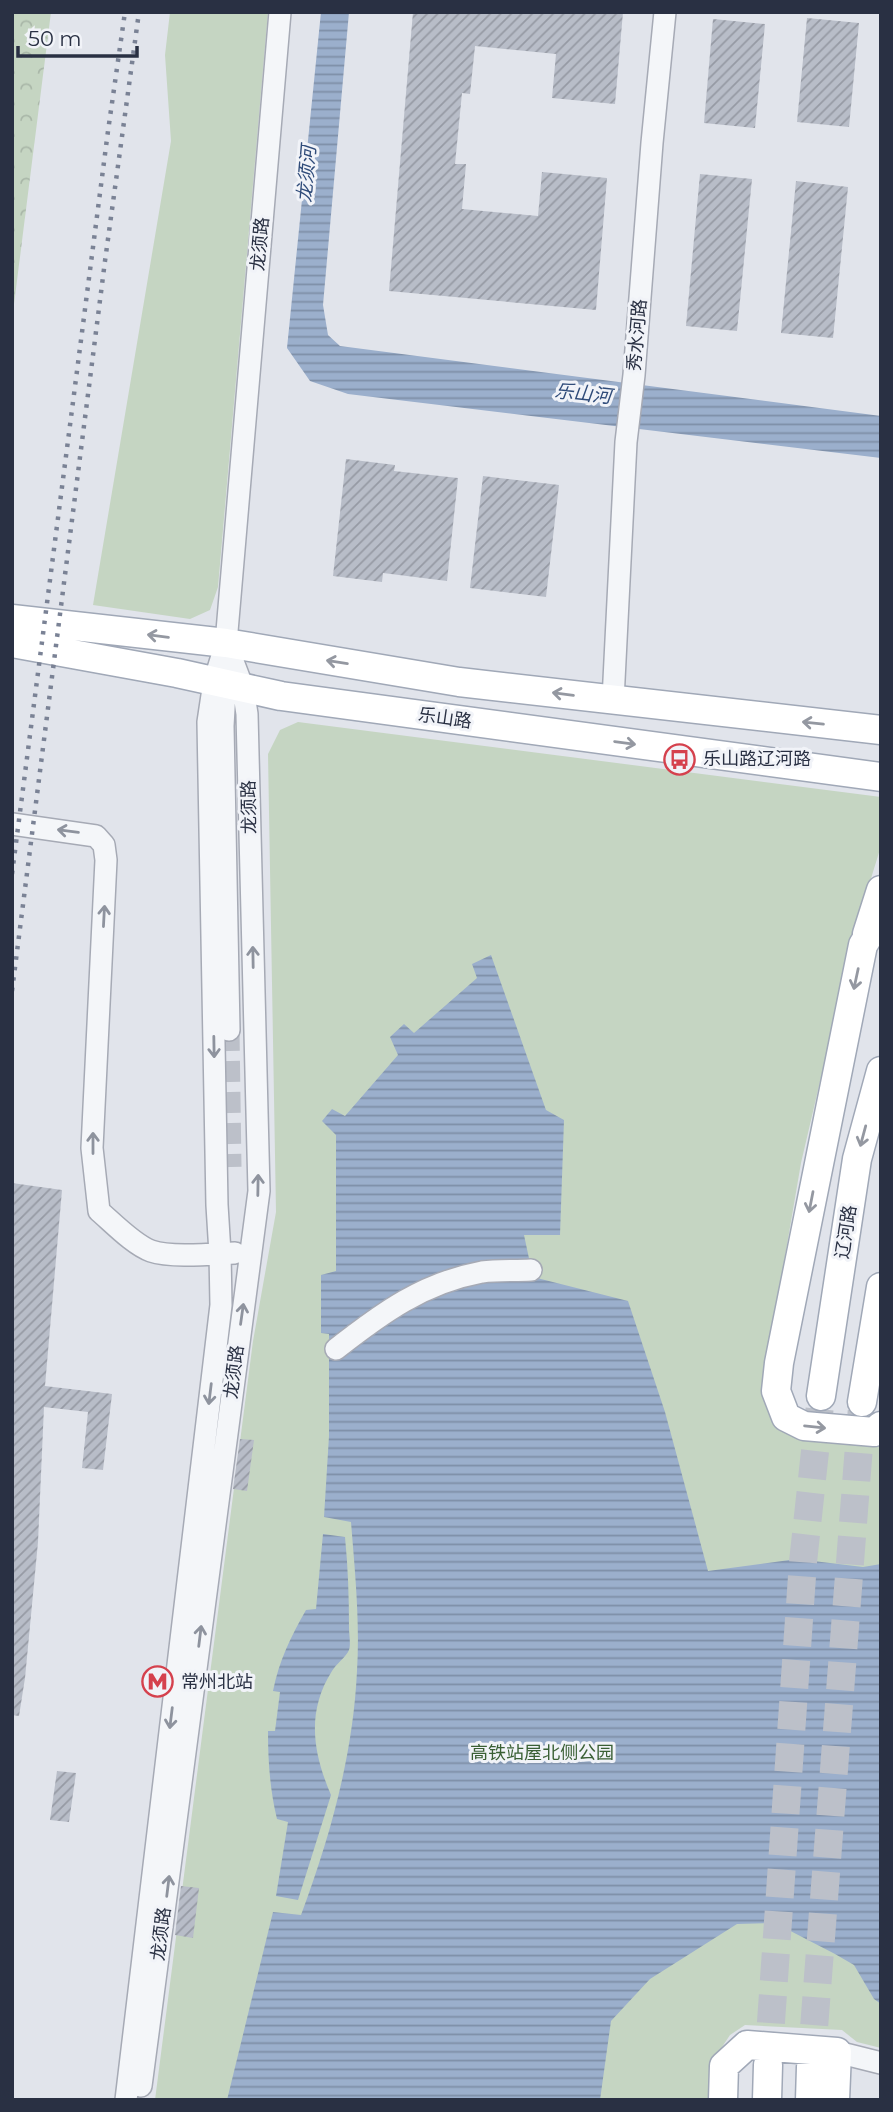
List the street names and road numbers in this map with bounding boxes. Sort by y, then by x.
street label: 龙须路 [247,216,273,272]
street label: 秀水河路 [623,298,651,372]
street label: 乐山路 [417,703,473,733]
street label: 龙须路 [238,780,260,834]
street label: 辽河路 [831,1204,861,1260]
street label: 龙须路 [220,1344,248,1400]
street label: 龙须路 [147,1906,175,1962]

